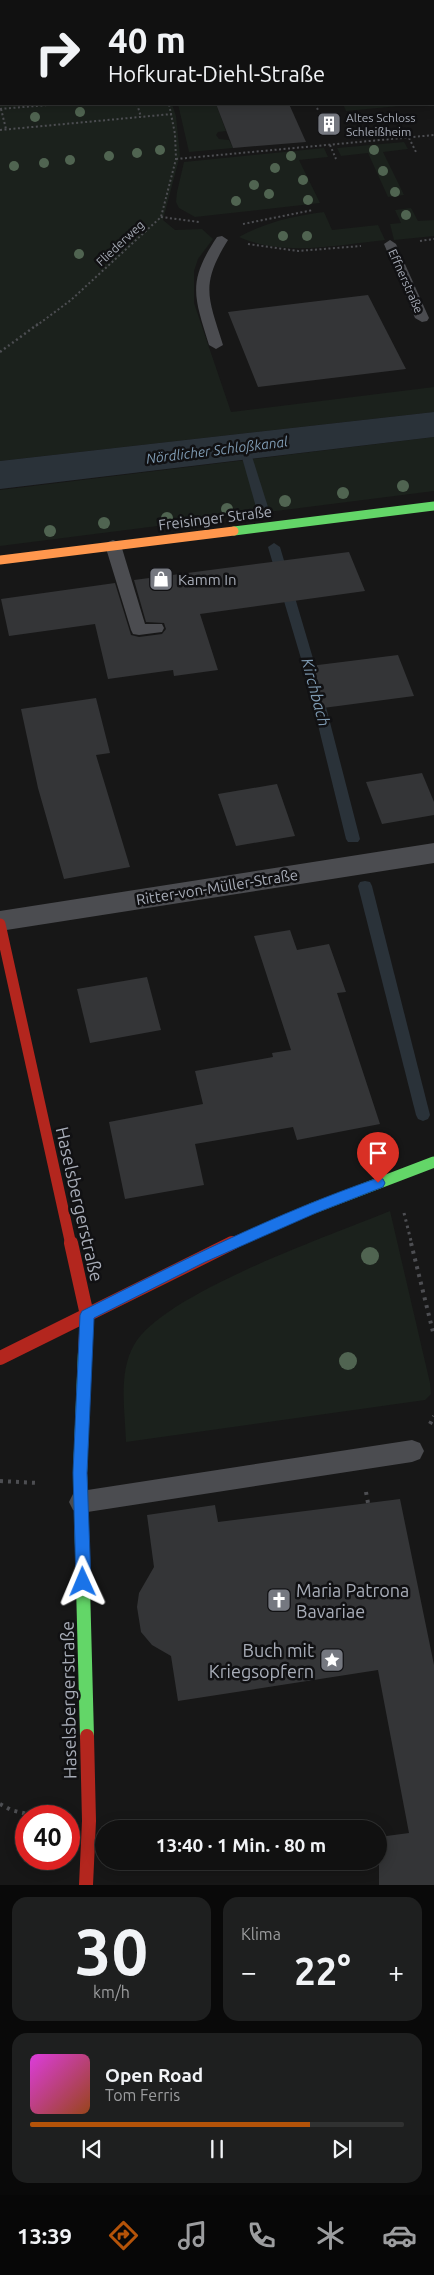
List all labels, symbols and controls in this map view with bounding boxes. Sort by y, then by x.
icon: right [25,20,90,85]
text: 40 m [108,20,186,60]
text: Hofkurat-Diehl-Straße [108,61,325,86]
building icon: Altes Schloss Schleißheim [316,111,342,137]
place label: Altes Schloss Schleißheim [346,111,416,138]
street label: Fliederweg [94,218,146,268]
street label: Effnerstraße [386,247,426,315]
water label: Nördlicher Schloßkanal [145,433,289,467]
street label: Freisinger Straße [157,503,273,533]
shop icon: Kamm In [148,566,174,592]
place label: Kamm In [178,571,237,588]
water label: Kirchbach [298,656,334,728]
street label: Ritter-von-Müller-Straße [135,866,299,908]
street label: Haselsbergerstraße [52,1125,108,1283]
pin [357,1132,399,1183]
icon: arrive [364,1139,392,1167]
position arrow [56,1555,108,1607]
place label: Maria Patrona Bavariae [296,1580,409,1621]
church icon: Maria Patrona Bavariae [266,1587,292,1613]
street label: Haselsbergerstraße [57,1621,79,1779]
place label: Buch mit Kriegsopfern [209,1640,314,1681]
place icon: Buch mit Kriegsopfern [319,1647,345,1673]
speed limit sign: 40 [15,1805,80,1870]
text: 13:40 · 1 Min. · 80 m [156,1834,326,1856]
text: 30 [75,1914,148,1987]
text: Klima [241,1925,281,1943]
text: 22° [294,1950,351,1992]
text: − [241,1956,257,1987]
text: + [388,1956,404,1987]
text: km/h [93,1983,130,2001]
text: Open Road [105,2064,203,2086]
text: Tom Ferris [105,2086,180,2104]
icon: previous [78,2135,106,2163]
icon: pause [203,2135,231,2163]
icon: next [328,2135,356,2163]
icon: directions [106,2218,141,2253]
icon: music [175,2218,210,2253]
icon: phone [244,2218,279,2253]
icon: climate [313,2218,348,2253]
icon: car [382,2218,417,2253]
text: 13:39 [17,2223,72,2248]

